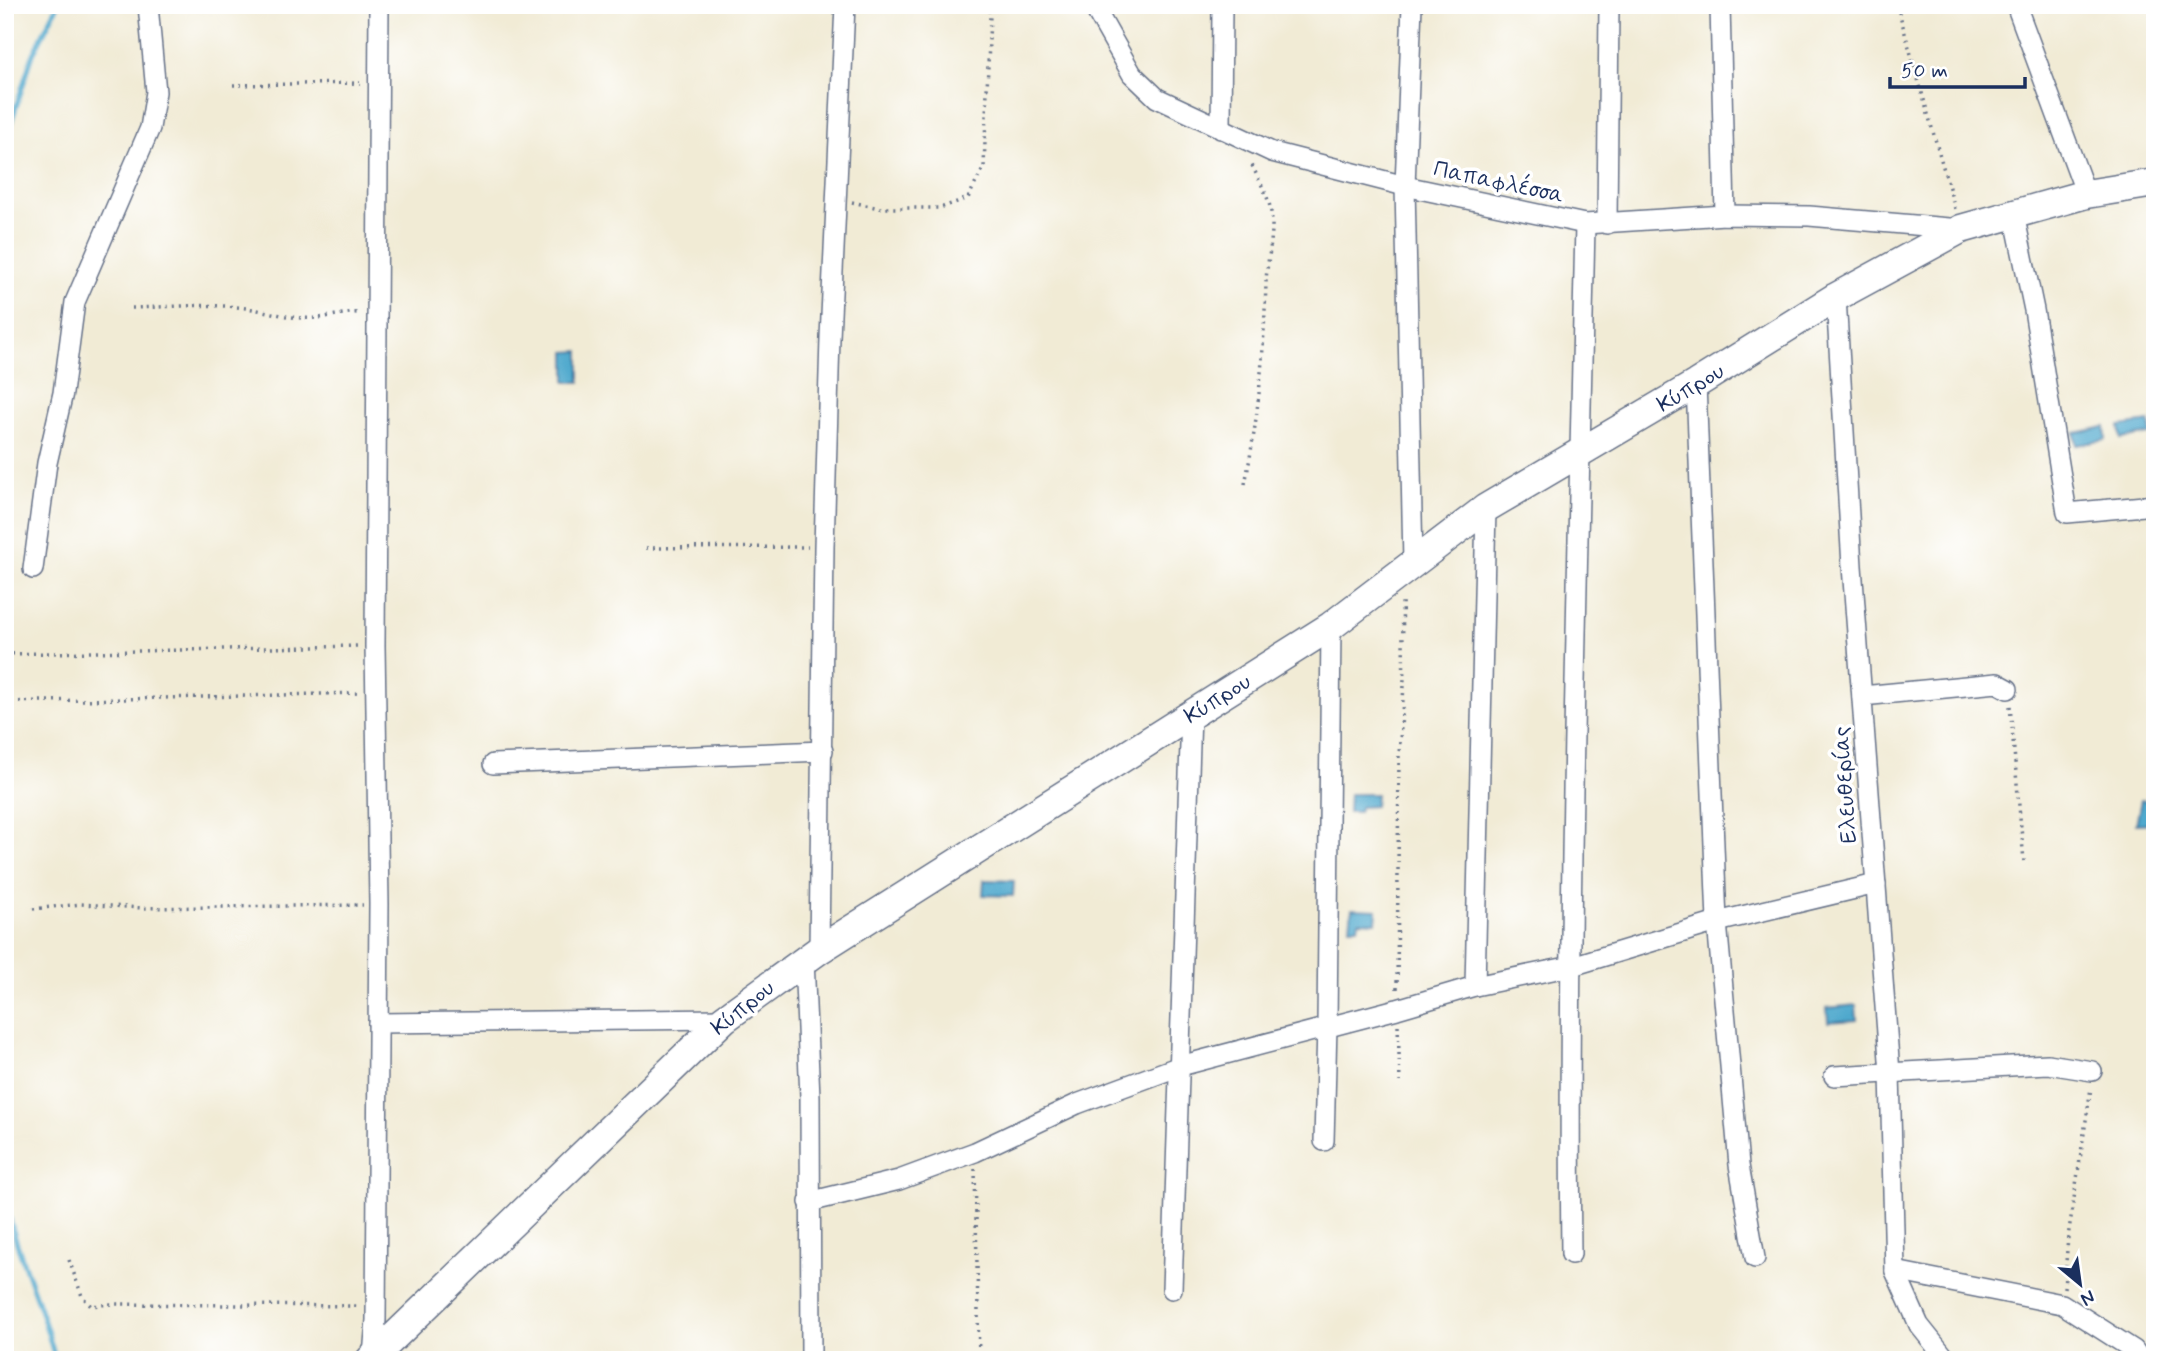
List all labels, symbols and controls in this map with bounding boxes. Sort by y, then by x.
scale bar [1890,46,2025,90]
text: 50 m [1901,57,1948,85]
street label: Παπαφλέσσα [1431,153,1567,211]
street label: Κύπρου [1652,357,1730,420]
street label: Κύπρου [1179,668,1257,732]
street label: Ελευθερίας [1827,725,1865,844]
street label: Κύπρου [705,974,781,1043]
north arrow [2044,1250,2114,1320]
text: N [2076,1284,2099,1312]

